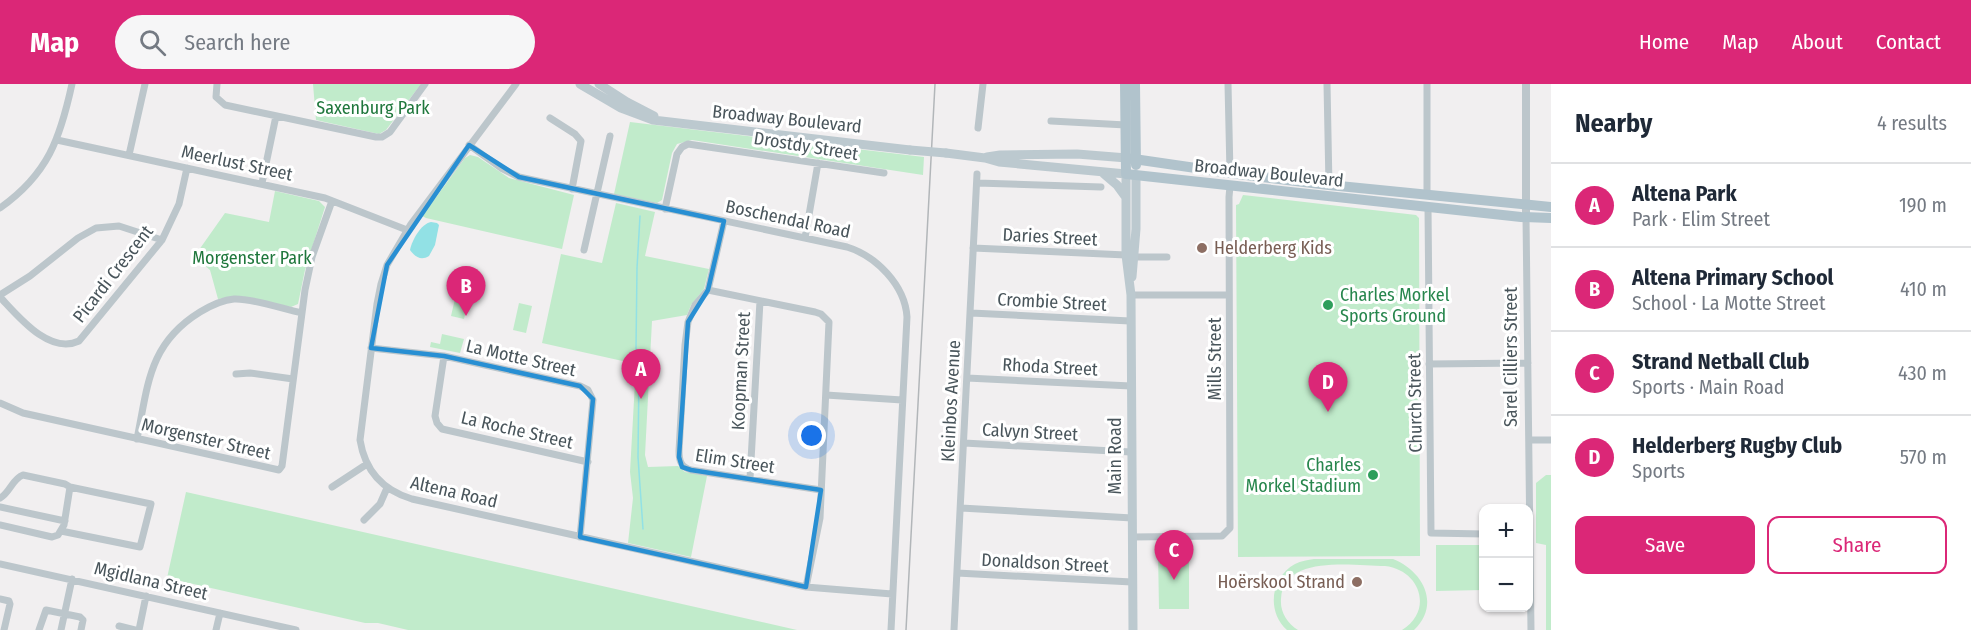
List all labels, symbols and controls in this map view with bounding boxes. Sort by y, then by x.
search box [115,15,535,69]
text: Map [30,26,79,59]
icon: search [136,26,169,59]
text: Search here [184,29,290,56]
text: Home [1639,29,1689,55]
text: Map [1722,29,1759,55]
text: About [1792,29,1843,55]
text: Contact [1876,29,1941,55]
park label: Saxenburg Park [316,97,430,119]
street label: Broadway Boulevard [711,100,863,138]
text: Nearby [1575,108,1652,139]
text: 4 results [1877,111,1947,135]
street label: Drostdy Street [752,127,860,165]
street label: Meerlust Street [179,140,295,186]
street label: Broadway Boulevard [1193,154,1345,192]
text: Altena Park [1632,180,1737,207]
text: A [1589,193,1600,217]
text: 190 m [1899,193,1947,217]
street label: Boschendal Road [724,195,852,243]
text: Park · Elim Street [1632,207,1770,231]
street label: Picardi Crescent [68,221,158,327]
street label: Daries Street [1002,224,1098,250]
place label: Helderberg Kids [1214,237,1332,259]
marker: Helderberg Kids [1195,241,1209,255]
park label: Morgenster Park [192,247,312,269]
text: Altena Primary School [1632,264,1834,291]
pin: B [446,266,486,316]
text: B [1589,277,1600,301]
text: 410 m [1900,277,1947,301]
place label: Charles Morkel Sports Ground [1340,284,1450,327]
street label: Sarel Cilliers Street [1500,287,1522,427]
street label: Crombie Street [997,288,1107,316]
text: School · La Motte Street [1632,291,1825,315]
marker: Charles Morkel Sports Ground [1321,298,1335,312]
street label: Koopman Street [727,311,755,431]
street label: Mills Street [1204,317,1226,401]
street label: La Motte Street [464,335,578,381]
street label: Kleinbos Avenue [937,339,965,463]
text: Strand Netball Club [1632,348,1809,375]
pin: A [622,350,660,399]
street label: Church Street [1403,353,1427,453]
street label: Rhoda Street [1002,354,1098,380]
text: C [1589,361,1600,385]
text: 430 m [1898,361,1947,385]
pin: D [1308,362,1348,412]
text: Sports · Main Road [1632,375,1785,399]
street label: La Roche Street [459,406,575,454]
street label: Morgenster Street [139,413,273,465]
street label: Main Road [1104,417,1126,495]
street label: Calvyn Street [981,418,1079,446]
your location [797,421,826,450]
text: Helderberg Rugby Club [1632,432,1842,459]
street label: Elim Street [694,444,776,478]
text: D [1589,445,1600,469]
text: 570 m [1900,445,1947,469]
place label: Charles Morkel Stadium [1245,454,1361,497]
text: Sports [1632,459,1685,483]
marker: Charles Morkel Stadium [1366,468,1380,482]
street label: Altena Road [408,471,500,513]
map controls [1479,504,1533,612]
button: + [1479,504,1533,558]
button: Save [1575,516,1755,574]
button: Share [1767,516,1947,574]
pin: C [1154,530,1194,580]
street label: Donaldson Street [981,549,1109,577]
street label: Mgidlana Street [92,557,210,605]
button: − [1479,558,1533,612]
place label: Hoërskool Strand [1217,571,1345,593]
marker: Hoërskool Strand [1350,575,1364,589]

